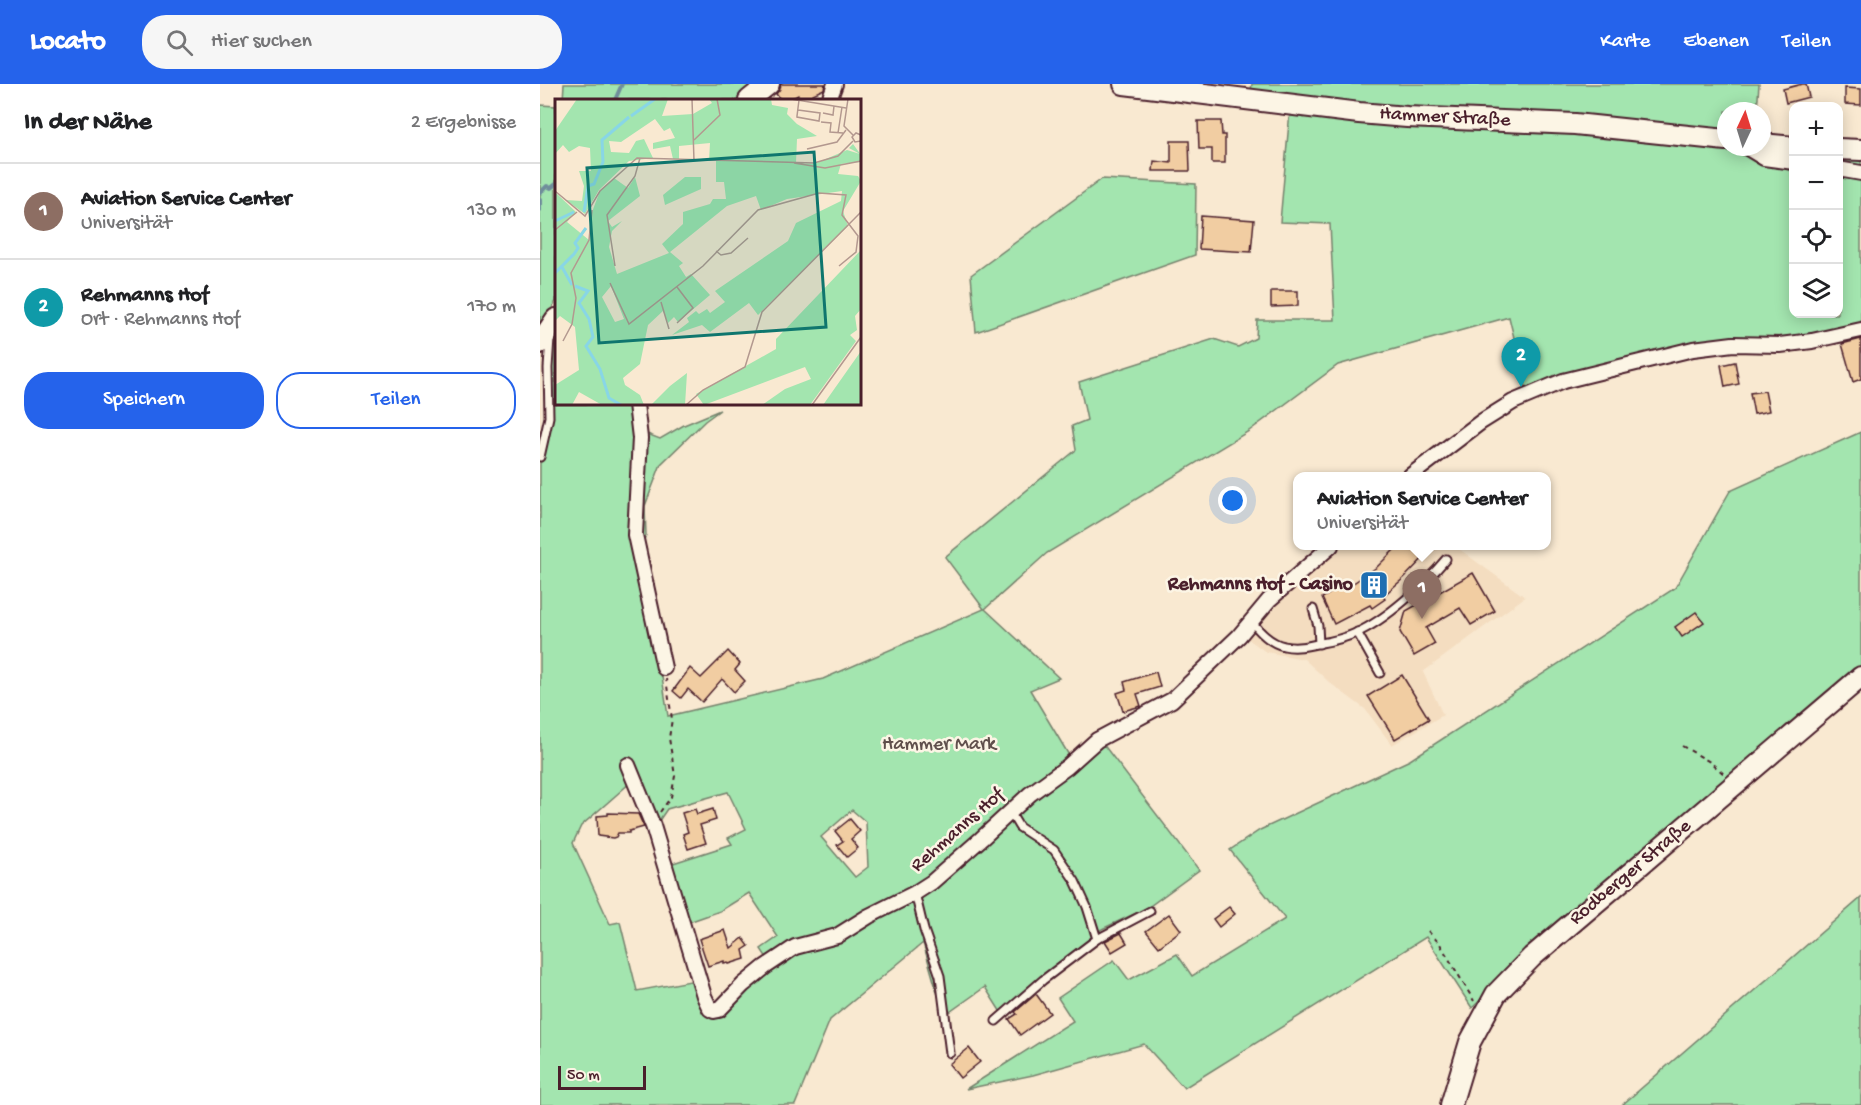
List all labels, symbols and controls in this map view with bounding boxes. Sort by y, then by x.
search box [142,15,562,69]
text: Locato [30,26,106,59]
icon: search [163,26,196,59]
text: Hier suchen [211,29,312,55]
text: Karte [1600,30,1650,55]
text: Ebenen [1683,30,1749,55]
text: Teilen [1782,30,1831,55]
inset map [555,99,861,405]
north arrow [1717,102,1771,156]
map controls [1789,102,1843,318]
button: + [1789,102,1843,156]
street label: Hammer Straße [1379,103,1512,133]
text: In der Nähe [24,108,152,139]
text: 2 Ergebnisse [411,112,516,135]
button: − [1789,156,1843,210]
text: Aviation Service Center [81,187,291,213]
text: 1 [39,200,48,223]
text: 130 m [467,200,516,223]
button: locate [1789,210,1843,264]
text: Universität [81,213,172,236]
button: layers [1789,264,1843,318]
text: Rehmanns Hof [81,283,208,309]
text: 2 [39,296,48,319]
text: 170 m [467,296,516,319]
text: Ort · Rehmanns Hof [81,309,240,332]
pin: 2 [1502,338,1540,387]
button: Speichern [24,372,264,429]
button: Teilen [276,372,516,429]
popup [1293,472,1551,550]
your location [1218,486,1247,515]
text: Aviation Service Center [1317,487,1527,513]
text: Universität [1317,513,1408,536]
building icon: Rehmanns Hof - Casino [1358,569,1390,601]
pin: 1 [1402,570,1442,619]
place label: Rehmanns Hof - Casino [1167,574,1354,597]
park label: Hammer Mark [882,734,998,757]
street label: Rehmanns Hof [907,783,1011,878]
street label: Rodberger Straße [1565,815,1697,931]
scale bar [558,1063,646,1090]
text: 50 m [567,1067,600,1086]

